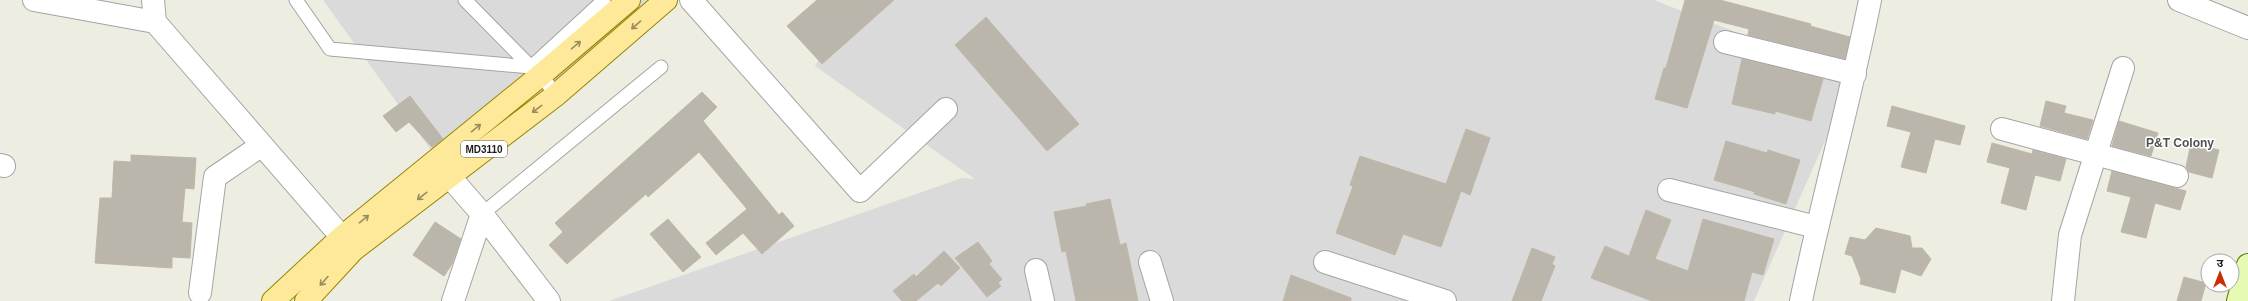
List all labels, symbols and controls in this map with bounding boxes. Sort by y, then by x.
one-way arrow [631,21,642,30]
one-way arrow [571,41,582,50]
one-way arrow [531,105,542,113]
one-way arrow [471,123,482,132]
district label: P&T Colony [2146,136,2214,150]
road number: MD3110 [461,141,507,157]
one-way arrow [417,192,428,201]
one-way arrow [359,214,370,223]
north arrow [2200,253,2240,293]
text: उ [2217,257,2224,269]
one-way arrow [320,276,329,286]

